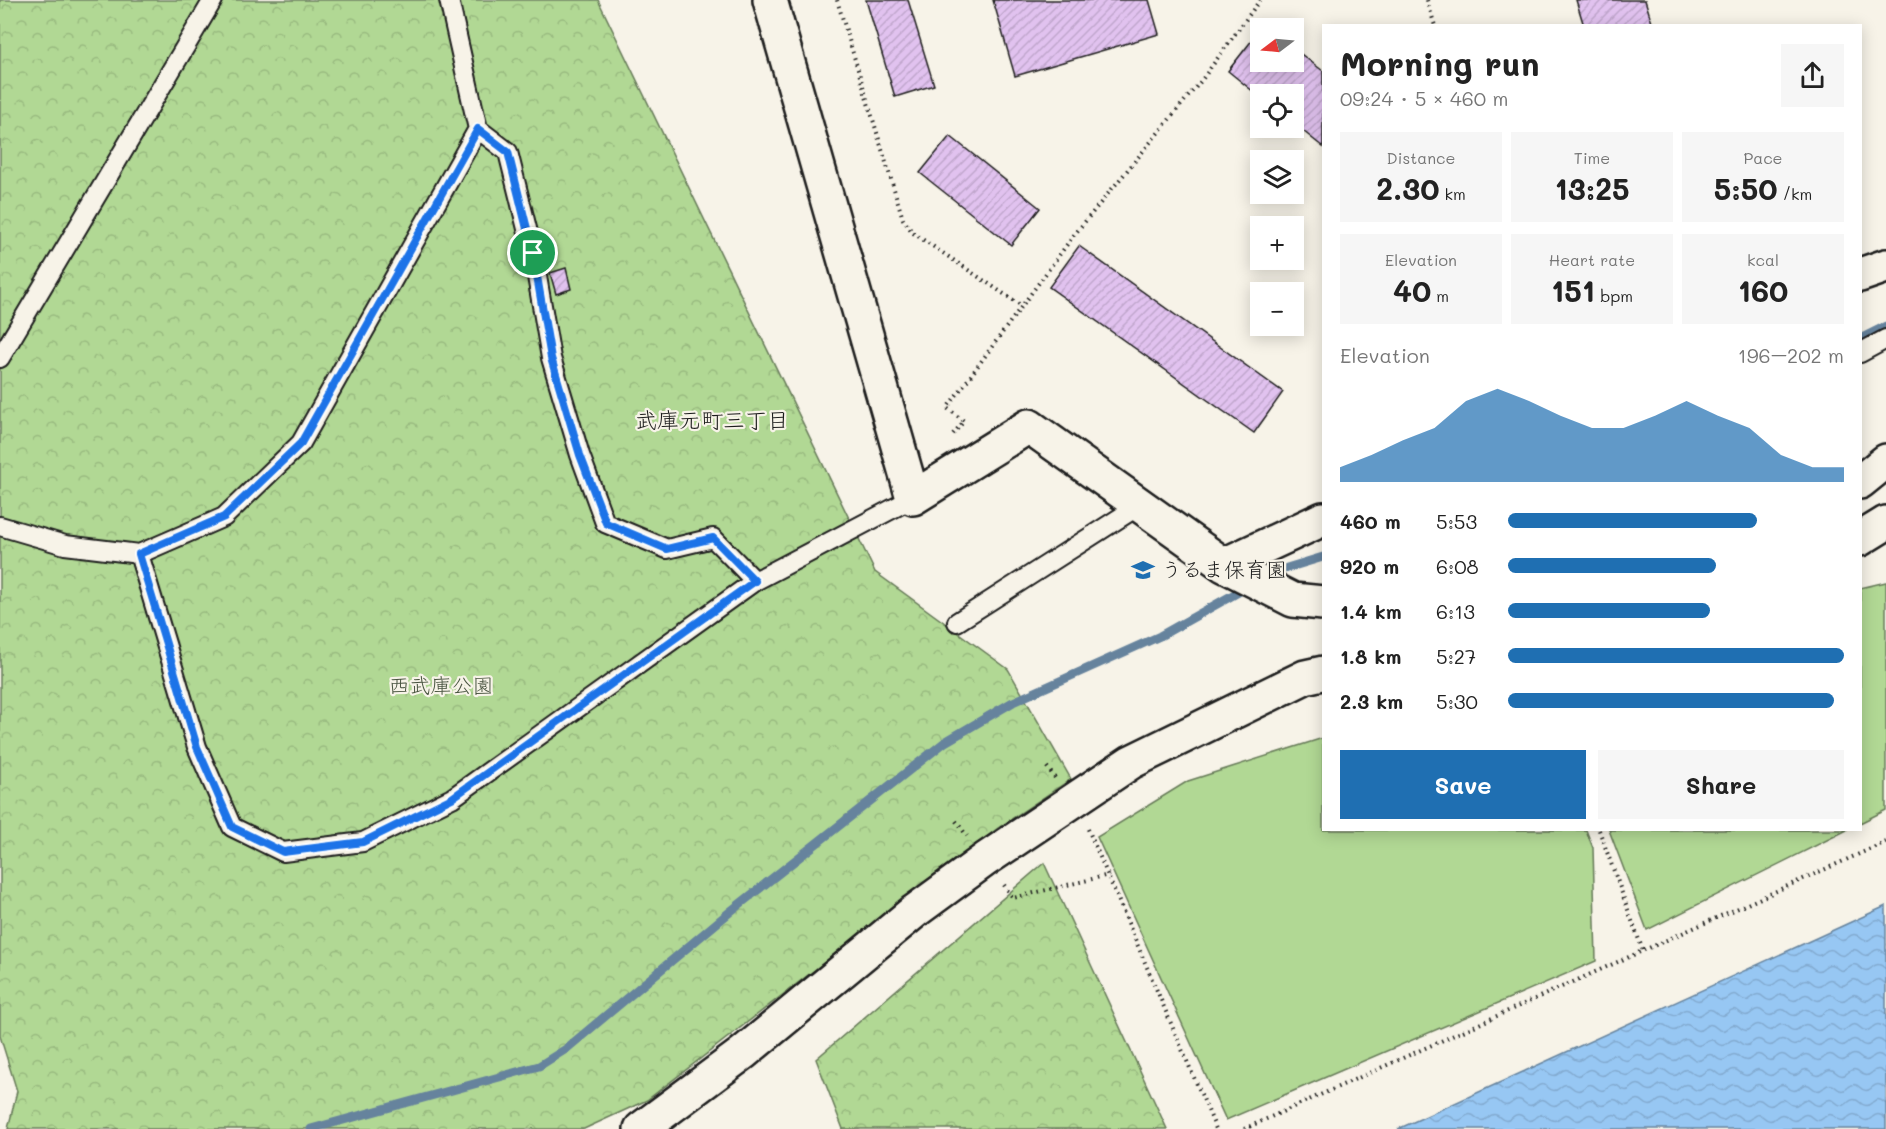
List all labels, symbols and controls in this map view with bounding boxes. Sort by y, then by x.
north arrow [1250,18,1304,72]
map controls [1250,18,1304,336]
text: Morning run [1340,41,1540,84]
button: share [1781,44,1844,107]
button: locate [1250,84,1304,138]
text: 09:24 · 5 × 460 m [1340,85,1509,111]
text: Distance [1387,147,1455,168]
text: Time [1574,147,1610,168]
text: Pace [1743,147,1783,168]
button: layers [1250,150,1304,204]
text: 2.30 [1376,168,1439,208]
text: 13:25 [1554,168,1630,208]
text: 5:50 [1714,168,1778,208]
text: km [1439,183,1466,204]
text: /km [1778,183,1812,204]
button: + [1250,216,1304,270]
pin [507,227,558,278]
icon: arrive [516,236,549,269]
text: Elevation [1385,249,1457,270]
text: Heart rate [1549,249,1635,270]
text: kcal [1747,249,1779,270]
text: 40 [1393,270,1431,310]
text: 151 [1551,270,1595,310]
text: 160 [1738,270,1788,310]
button: − [1250,282,1304,336]
text: m [1431,285,1449,306]
text: bpm [1595,285,1633,306]
text: Elevation [1340,342,1430,368]
text: 196–202 m [1738,342,1844,368]
district label: 武庫元町三丁目 [635,405,789,434]
text: 460 m [1340,508,1401,534]
text: 5:53 [1436,508,1477,534]
text: 920 m [1340,553,1399,579]
text: 6:08 [1436,553,1479,579]
place label: うるま保育園 [1161,555,1287,582]
school or university icon: うるま保育園 [1130,557,1156,583]
text: 1.4 km [1340,598,1402,624]
text: 6:13 [1436,598,1475,624]
text: 1.8 km [1340,643,1401,669]
text: 5:27 [1436,643,1476,669]
park label: 西武庫公園 [389,671,494,698]
text: 2.3 km [1340,688,1403,714]
text: 5:30 [1436,688,1478,714]
button: Save [1340,750,1586,819]
button: Share [1598,750,1844,819]

